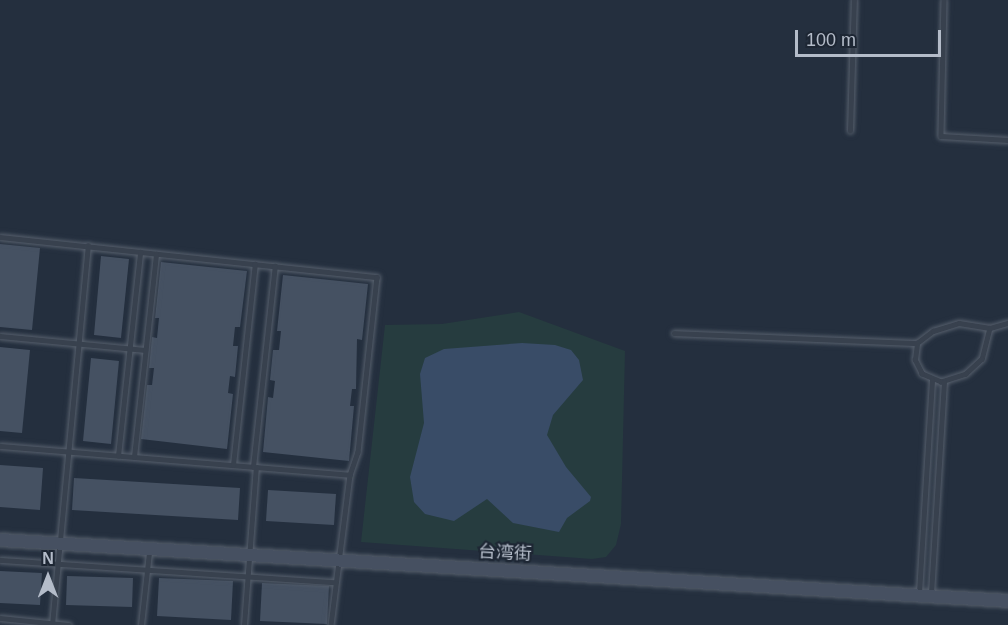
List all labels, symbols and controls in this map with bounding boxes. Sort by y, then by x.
scale bar [798,18,944,56]
text: 100 m [806,30,856,50]
street label: 台湾街 [477,541,533,565]
north arrow [18,547,78,607]
text: N [42,550,54,567]

